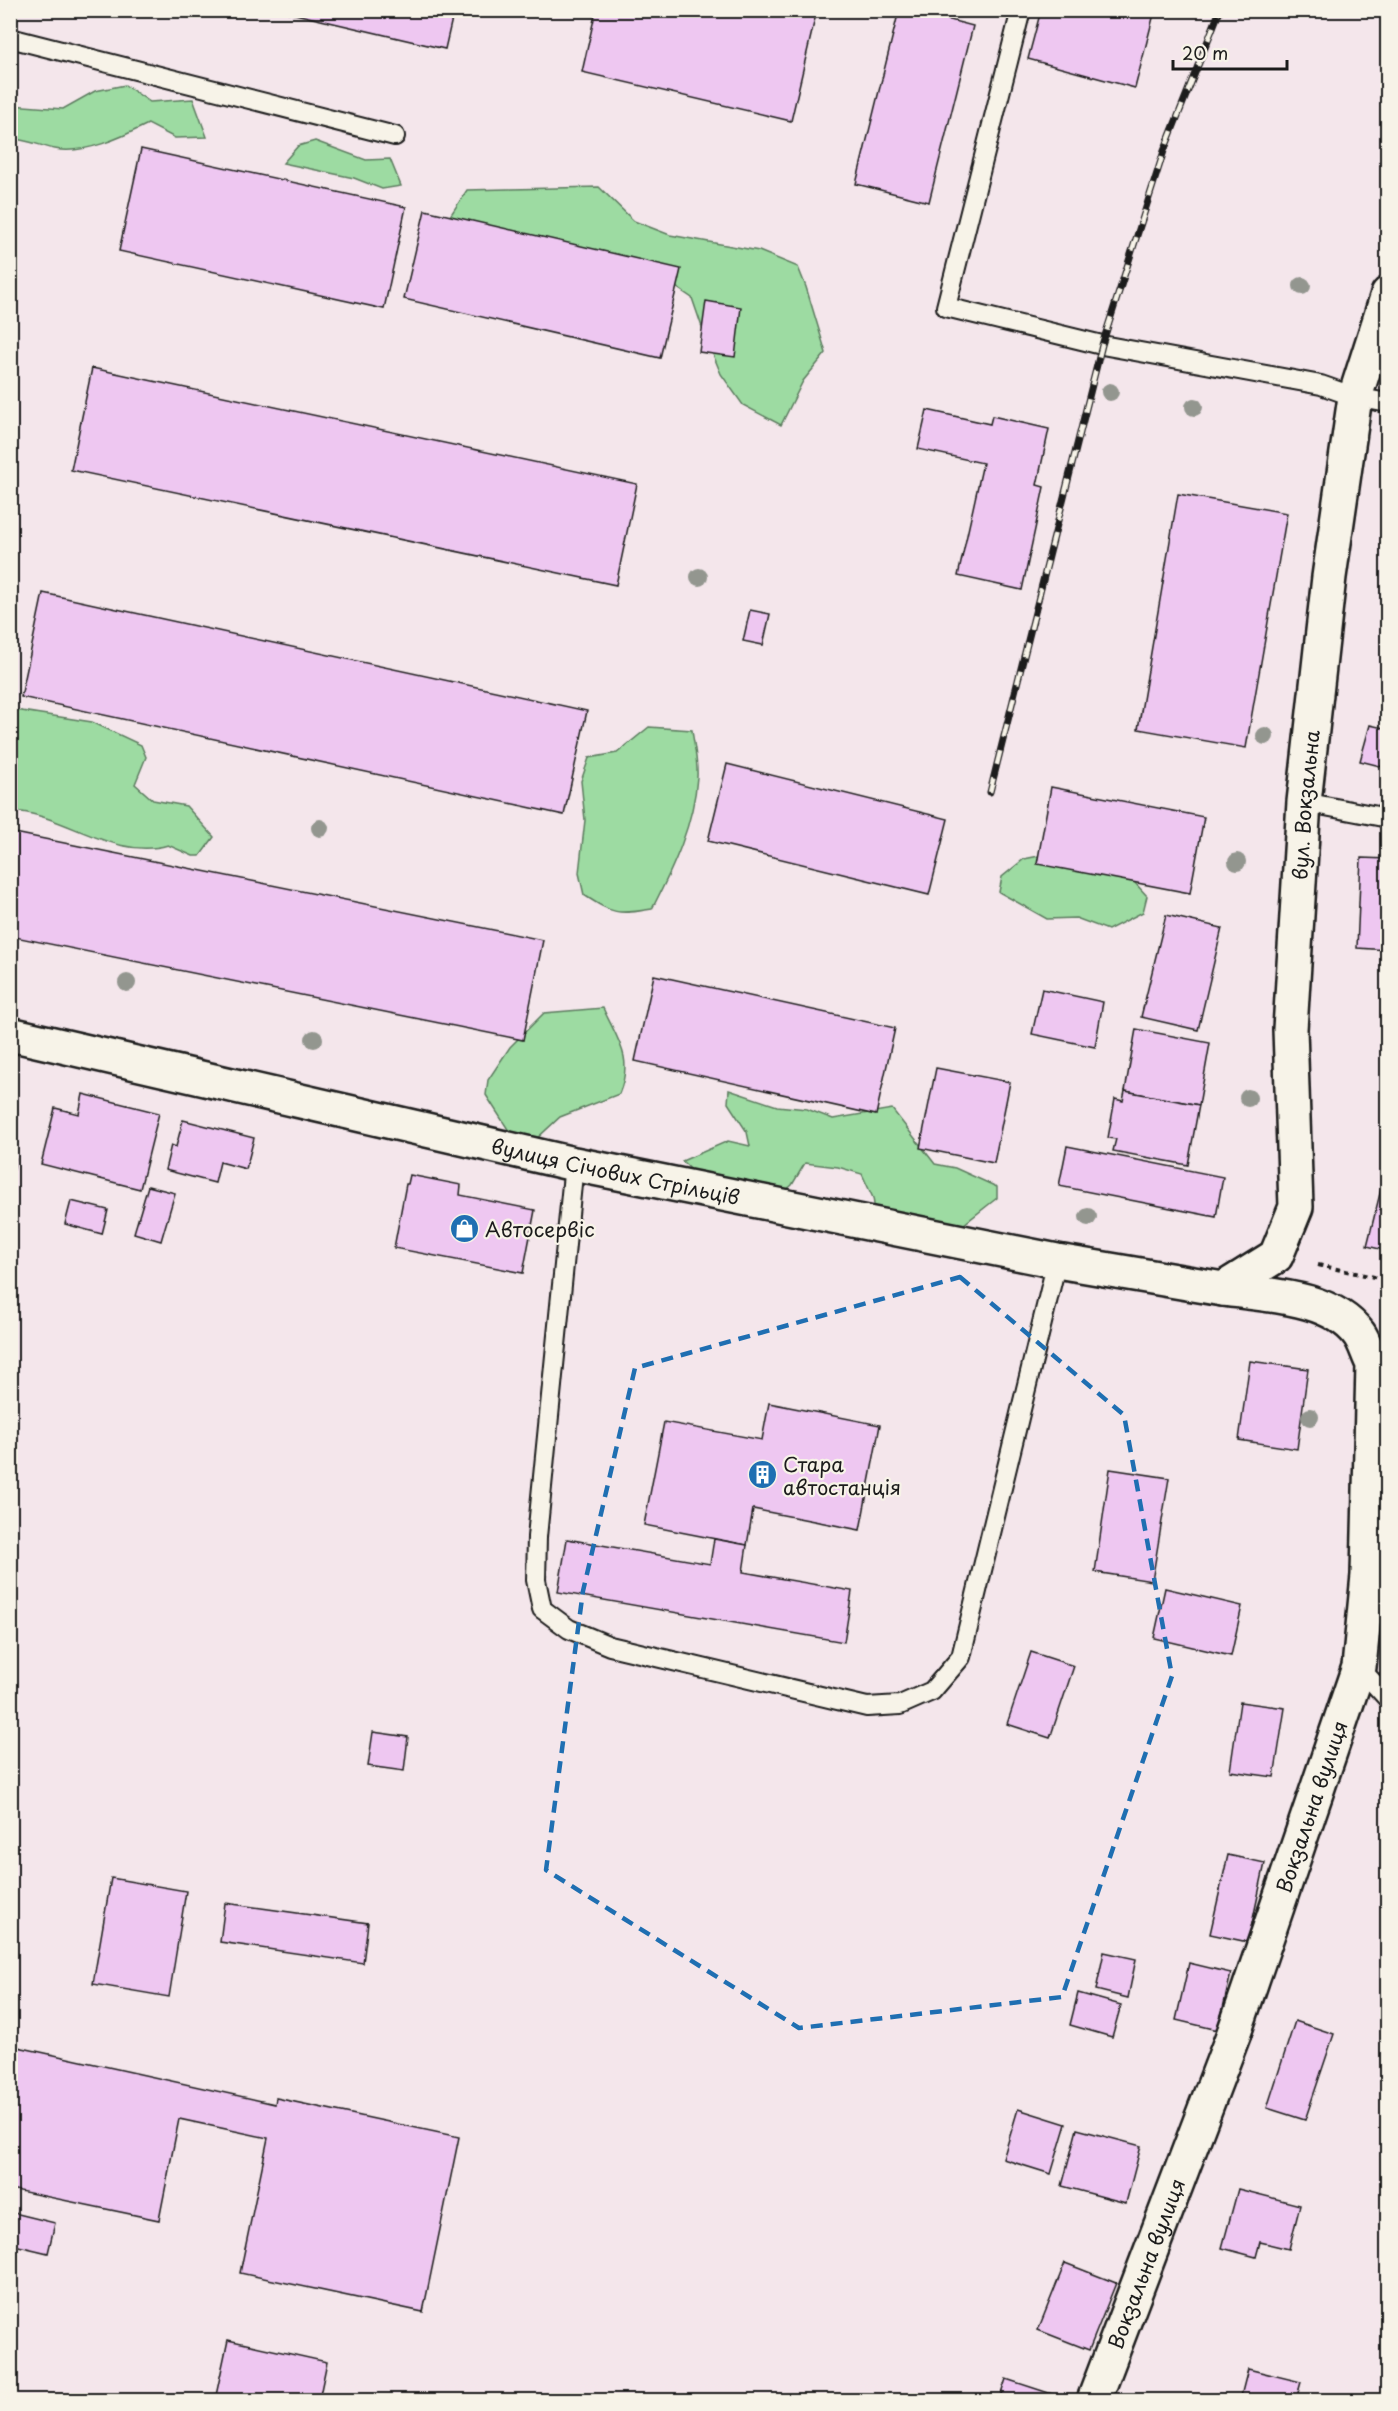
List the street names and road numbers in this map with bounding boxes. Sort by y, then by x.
street label: вул. Вокзальна [1284,728,1327,881]
street label: вулиця Січових Стрільців [488,1130,742,1212]
street label: Вокзальна вулиця [1268,1716,1355,1897]
street label: Вокзальна вулиця [1100,2174,1192,2353]

